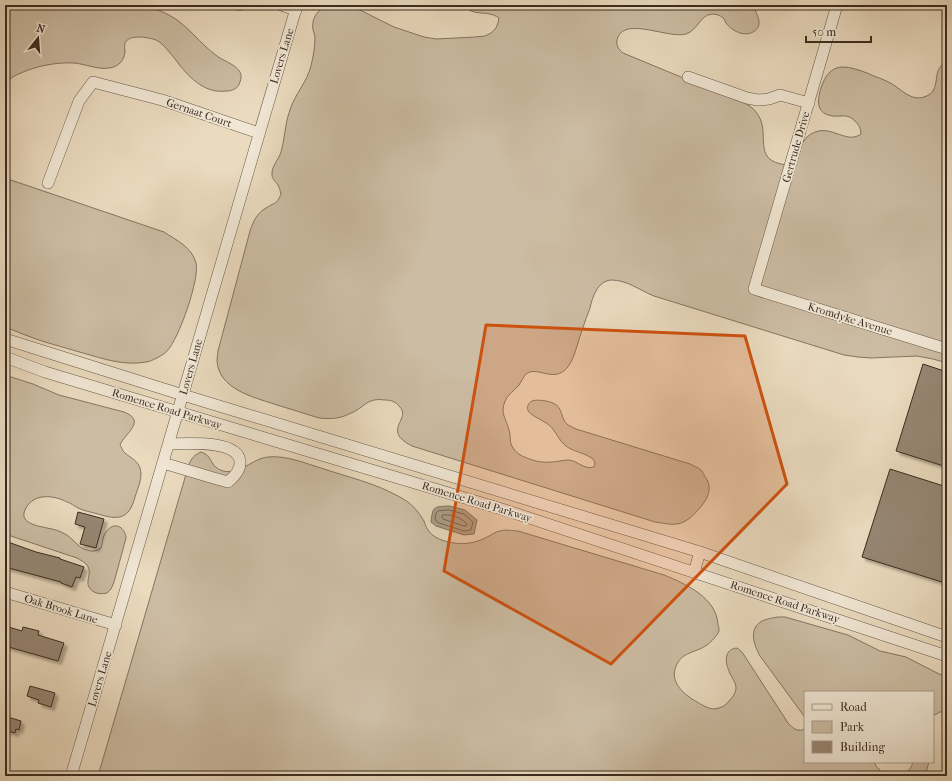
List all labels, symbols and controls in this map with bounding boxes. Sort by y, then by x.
north arrow [18,18,58,58]
scale bar [806,18,871,44]
text: N [35,21,47,37]
text: 50 m [812,25,836,39]
street label: Lovers Lane [267,26,297,85]
street label: Gernaat Court [164,96,234,130]
street label: Gertrude Drive [780,109,813,184]
street label: Kromdyke Avenue [806,300,894,338]
street label: Lovers Lane [177,337,205,396]
street label: Romence Road Parkway [110,386,225,432]
street label: Romence Road Parkway [420,479,535,525]
street label: Romence Road Parkway [729,578,843,626]
street label: Oak Brook Lane [23,592,100,627]
street label: Lovers Lane [85,649,115,708]
legend [804,691,934,763]
text: Road [840,700,867,714]
text: Park [840,720,865,734]
text: Building [840,740,885,754]

